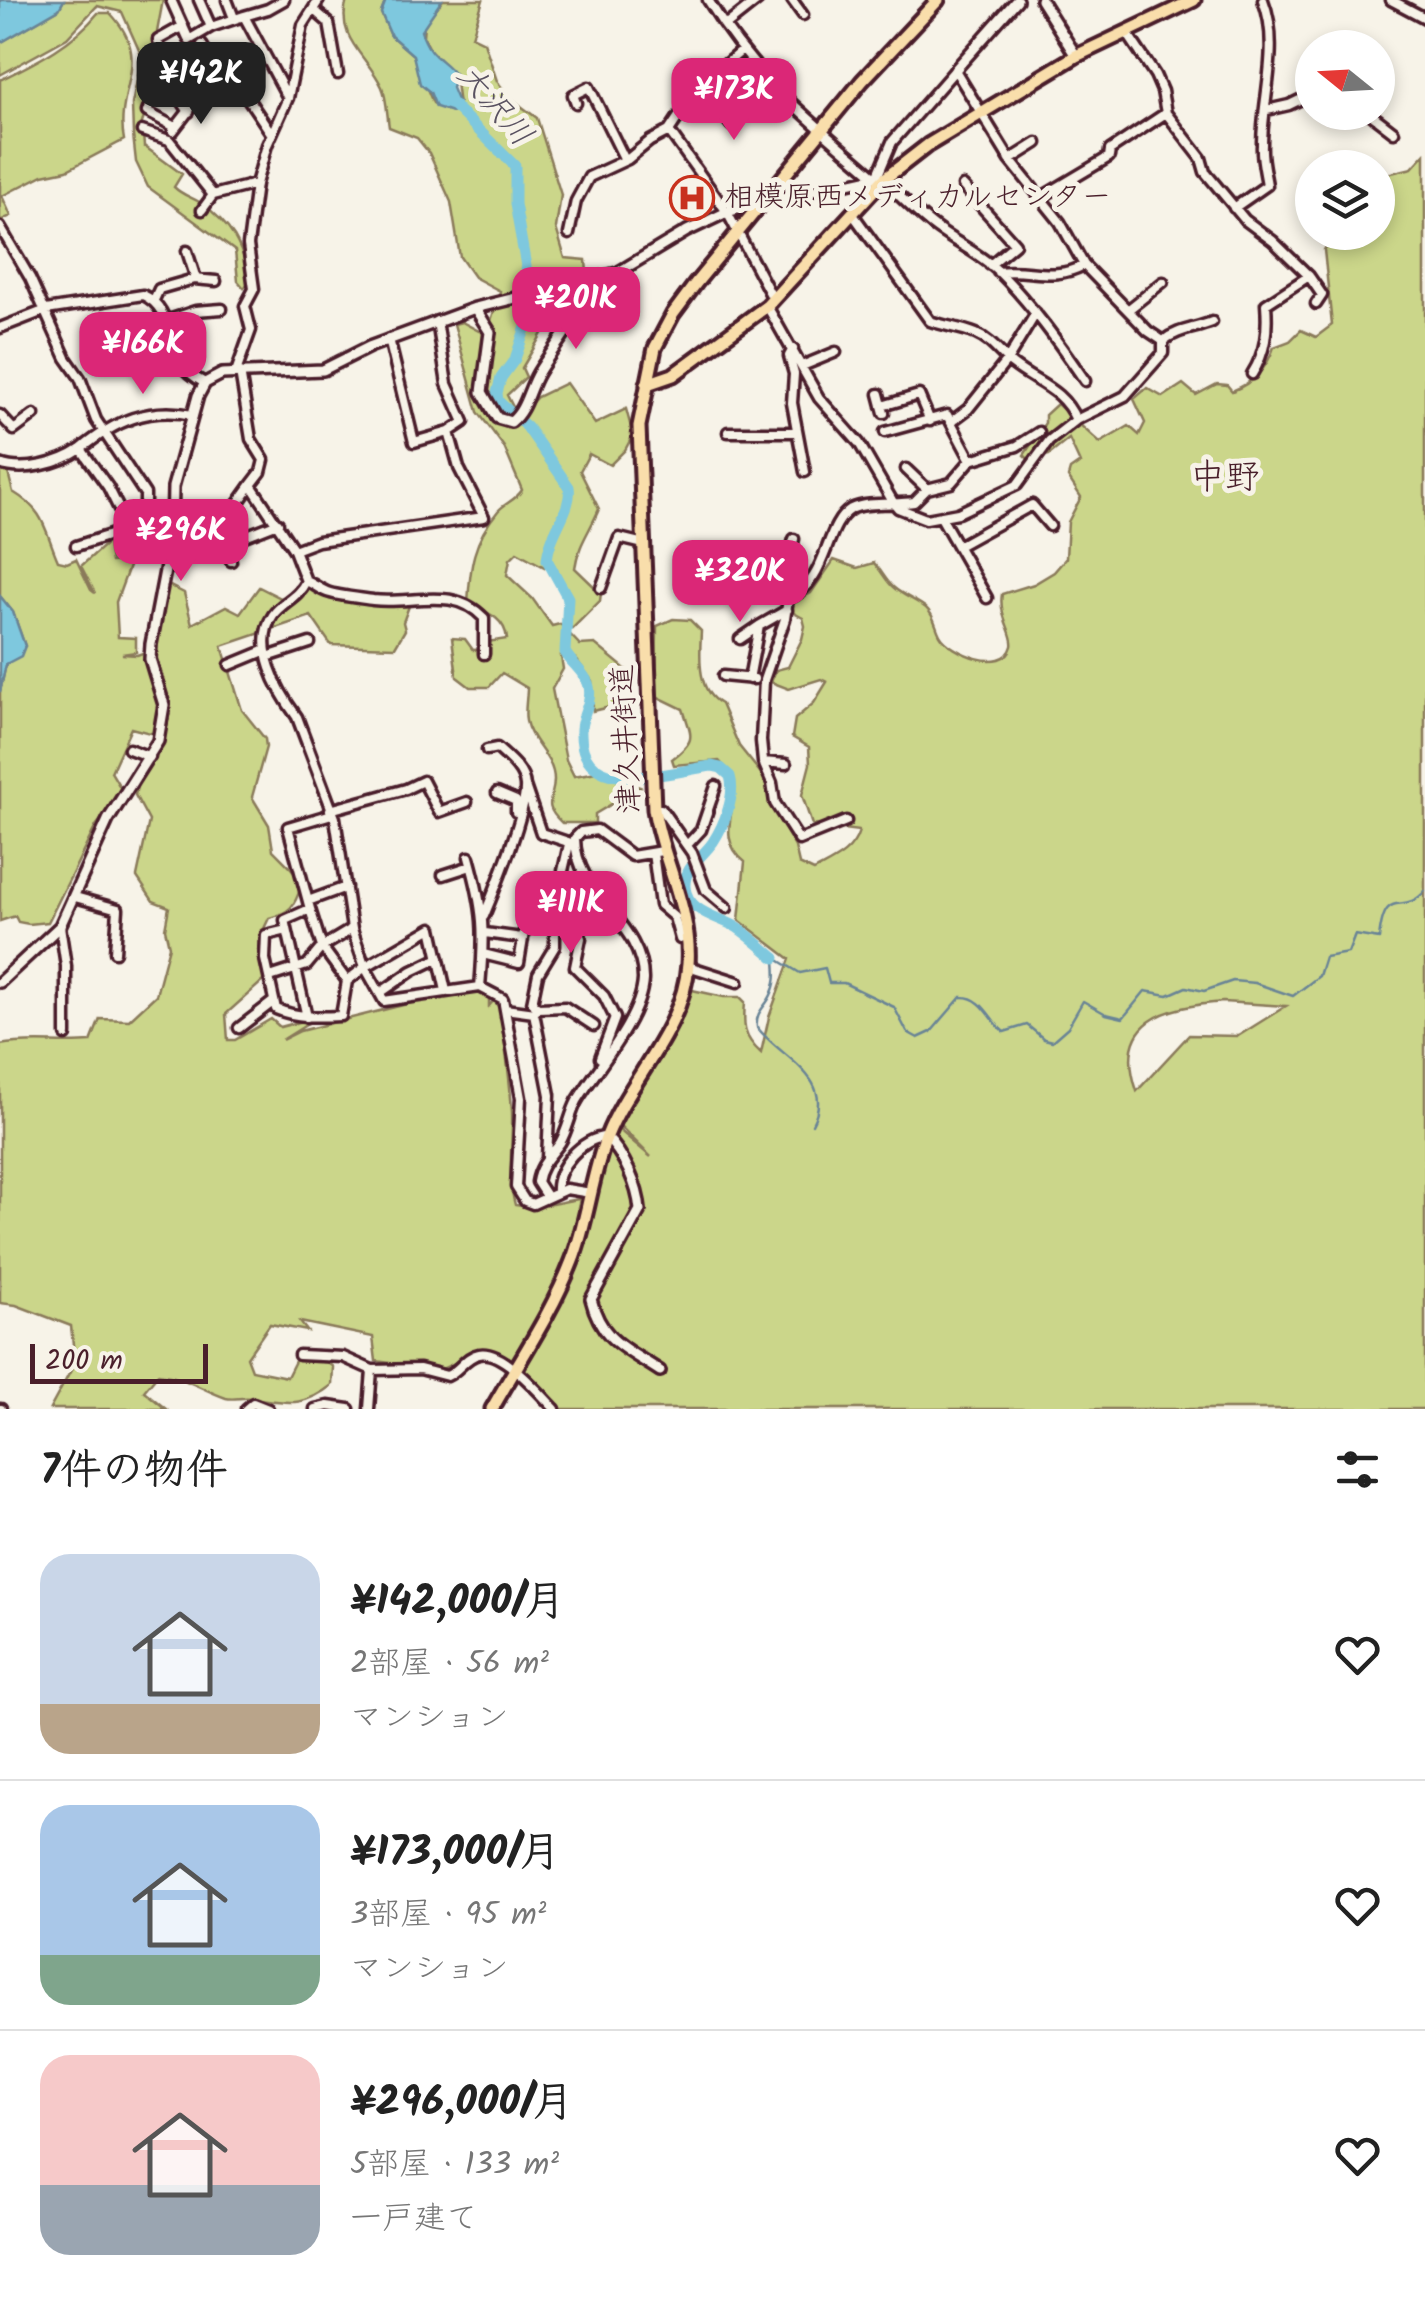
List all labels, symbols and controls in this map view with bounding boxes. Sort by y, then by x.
north arrow [1295,30,1395,130]
map controls [1295,30,1395,250]
pin: ¥142K [131,42,271,127]
text: ¥142K [159,49,243,100]
water label: 大沢川 [443,53,545,159]
pin: ¥173K [664,58,804,143]
text: ¥173K [693,65,775,116]
button: layers [1295,150,1395,250]
place label: 相模原西メディカルセンター [724,174,1112,222]
hospital icon: 相模原西メディカルセンター [669,175,715,221]
pin: ¥201K [506,267,646,352]
text: ¥201K [534,274,618,325]
pin: ¥166K [73,312,213,397]
text: ¥166K [101,319,185,370]
district label: 中野 [1190,451,1260,507]
pin: ¥296K [111,499,251,584]
text: ¥296K [135,506,227,557]
pin: ¥320K [670,540,810,625]
text: ¥320K [694,547,786,598]
street label: 津久井街道 [599,663,655,815]
pin: ¥111K [501,871,641,956]
text: ¥111K [537,878,605,929]
scale bar [30,1339,208,1384]
text: 200 m [45,1339,123,1384]
text: 7件の物件 [40,1438,228,1505]
icon: filters [1330,1442,1385,1497]
text: ¥142,000/月 [350,1569,565,1636]
icon: home [120,1594,240,1714]
icon: heart [1330,1627,1385,1682]
text: 2部屋 · 56 m² [350,1639,549,1690]
text: マンション [350,1693,509,1744]
text: ¥173,000/月 [350,1820,561,1887]
icon: home [120,1845,240,1965]
icon: heart [1330,1878,1385,1933]
text: 3部屋 · 95 m² [350,1890,546,1941]
text: マンション [350,1944,509,1995]
text: ¥296,000/月 [350,2070,574,2137]
icon: home [120,2095,240,2215]
icon: heart [1330,2128,1385,2183]
text: 5部屋 · 133 m² [350,2140,559,2191]
text: 一戸建て [350,2194,478,2245]

